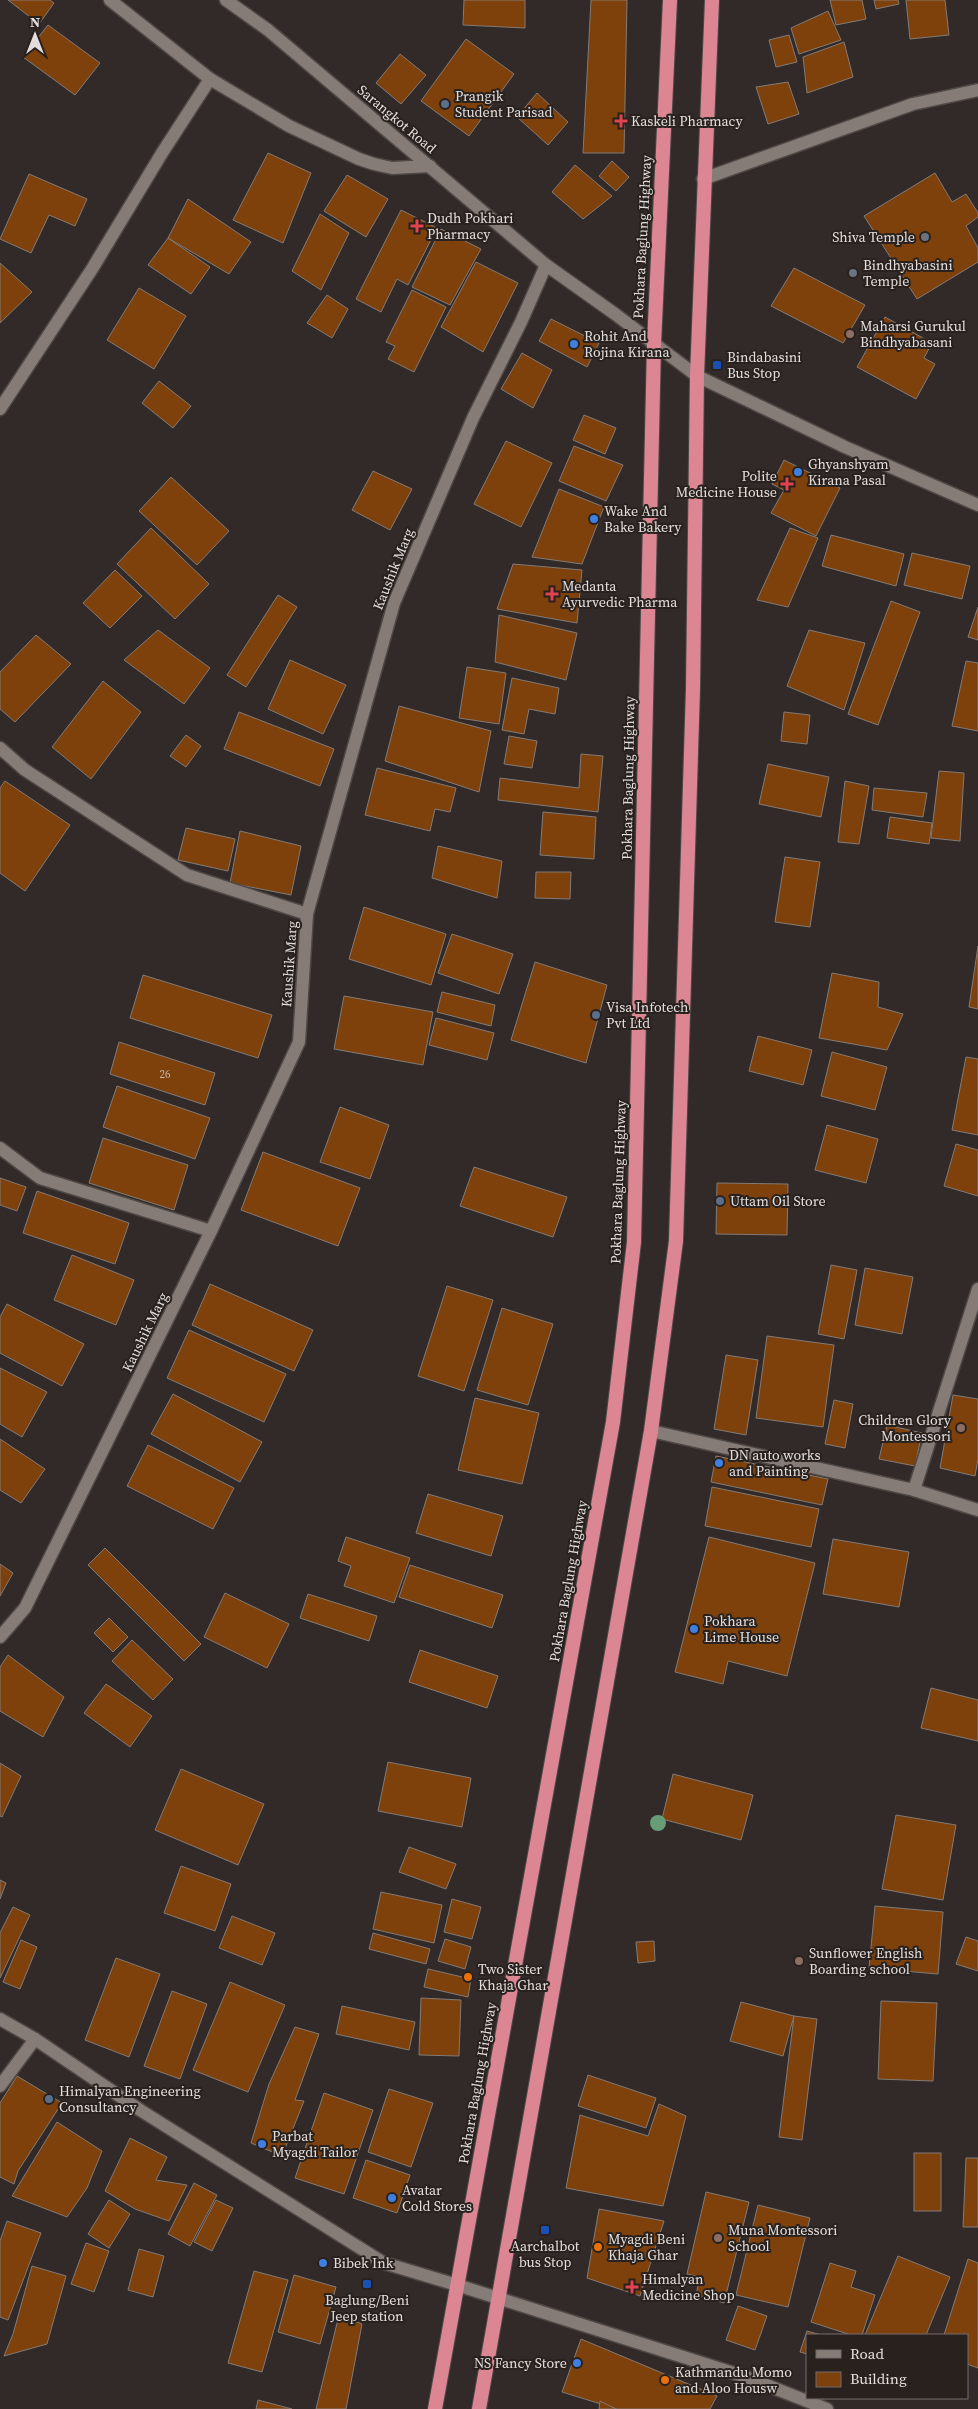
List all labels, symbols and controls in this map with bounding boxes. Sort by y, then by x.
north arrow [10,10,60,60]
text: N [30,12,40,32]
street label: Sarangkot Road [353,80,441,158]
place label: Prangik Student Parisad [455,86,553,122]
marker: Prangik Student Parisad [439,98,451,110]
place label: Kaskeli Pharmacy [631,111,743,131]
marker: Kaskeli Pharmacy [615,115,627,127]
street label: Pokhara Baglung Highway [628,154,656,319]
place label: Dudh Pokhari Pharmacy [427,208,513,244]
marker: Dudh Pokhari Pharmacy [411,220,423,232]
place label: Shiva Temple [832,227,915,247]
marker: Shiva Temple [919,231,931,243]
place label: Bindhyabasini Temple [863,255,953,291]
marker: Bindhyabasini Temple [847,267,859,279]
place label: Maharsi Gurukul Bindhyabasani [860,316,966,352]
place label: Rohit And Rojina Kirana [584,326,670,362]
marker: Maharsi Gurukul Bindhyabasani [844,328,856,340]
marker: Rohit And Rojina Kirana [568,338,580,350]
place label: Bindabasini Bus Stop [727,347,802,383]
marker: Bindabasini Bus Stop [711,359,723,371]
place label: Ghyanshyam Kirana Pasal [808,454,889,490]
place label: Polite Medicine House [676,466,777,502]
marker: Ghyanshyam Kirana Pasal [792,466,804,478]
marker: Polite Medicine House [781,478,793,490]
place label: Wake And Bake Bakery [604,501,682,537]
marker: Wake And Bake Bakery [588,513,600,525]
street label: Kaushik Marg [368,525,418,613]
place label: Medanta Ayurvedic Pharma [562,576,678,612]
marker: Medanta Ayurvedic Pharma [546,588,558,600]
street label: Pokhara Baglung Highway [617,695,639,860]
street label: Kaushik Marg [276,920,302,1008]
place label: Visa Infotech Pvt Ltd [606,997,688,1033]
marker: Visa Infotech Pvt Ltd [590,1009,602,1021]
house number: 26 [160,1067,171,1082]
street label: Pokhara Baglung Highway [605,1099,631,1264]
place label: Uttam Oil Store [730,1191,826,1211]
marker: Uttam Oil Store [714,1195,726,1207]
street label: Kaushik Marg [117,1289,173,1375]
place label: Children Glory Montessori [858,1410,952,1446]
marker: Children Glory Montessori [955,1422,967,1434]
place label: DN auto works and Painting [729,1445,820,1481]
marker: DN auto works and Painting [713,1457,725,1469]
street label: Pokhara Baglung Highway [544,1498,592,1663]
place label: Pokhara Lime House [704,1611,779,1647]
marker: Pokhara Lime House [688,1623,700,1635]
place label: Sunflower English Boarding school [809,1943,922,1979]
marker: Sunflower English Boarding school [793,1955,805,1967]
place label: Two Sister Khaja Ghar [478,1959,548,1995]
marker: Two Sister Khaja Ghar [462,1971,474,1983]
street label: Pokhara Baglung Highway [453,2000,501,2165]
place label: Himalyan Engineering Consultancy [59,2081,201,2117]
marker: Himalyan Engineering Consultancy [43,2093,55,2105]
place label: Parbat Myagdi Tailor [272,2126,357,2162]
marker: Parbat Myagdi Tailor [256,2138,268,2150]
place label: Avatar Cold Stores [402,2180,472,2216]
marker: Avatar Cold Stores [386,2192,398,2204]
place label: Muna Montessori School [728,2220,837,2256]
marker: Aarchalbot bus Stop [539,2224,551,2236]
place label: Myagdi Beni Khaja Ghar [608,2229,685,2265]
marker: Muna Montessori School [712,2232,724,2244]
place label: Aarchalbot bus Stop [511,2236,580,2272]
marker: Myagdi Beni Khaja Ghar [592,2241,604,2253]
place label: Bibek Ink [333,2253,394,2273]
marker: Bibek Ink [317,2257,329,2269]
place label: Himalyan Medicine Shop [642,2269,735,2305]
marker: Baglung/Beni Jeep station [361,2278,373,2290]
marker: Himalyan Medicine Shop [626,2281,638,2293]
place label: Baglung/Beni Jeep station [325,2290,409,2326]
legend [806,2334,968,2399]
text: Road [850,2343,884,2364]
place label: NS Fancy Store [474,2353,567,2373]
marker: NS Fancy Store [571,2357,583,2369]
place label: Kathmandu Momo and Aloo Housw [675,2362,792,2398]
text: Building [850,2368,907,2389]
marker: Kathmandu Momo and Aloo Housw [659,2374,671,2386]

